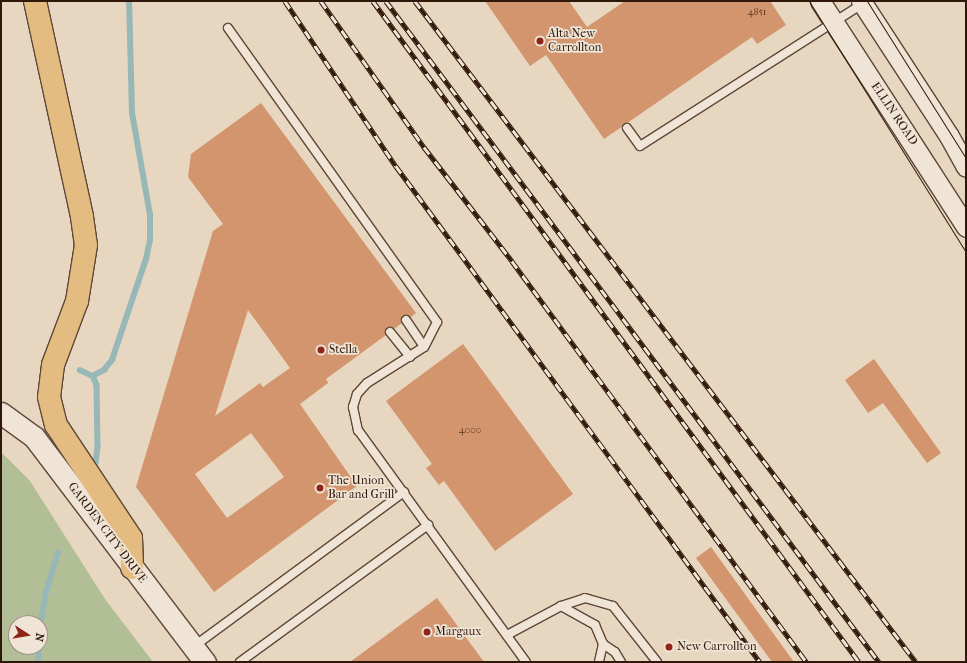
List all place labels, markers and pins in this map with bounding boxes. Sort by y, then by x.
place label: Alta New Carrollton [548,27,602,55]
marker: Alta New Carrollton [535,36,545,46]
place label: Stella [329,343,358,357]
marker: Stella [316,345,326,355]
place label: The Union Bar and Grill [328,474,394,502]
marker: The Union Bar and Grill [315,483,325,493]
place label: Margaux [435,625,482,639]
marker: Margaux [422,627,432,637]
place label: New Carrollton [677,640,757,654]
marker: New Carrollton [664,642,674,652]

